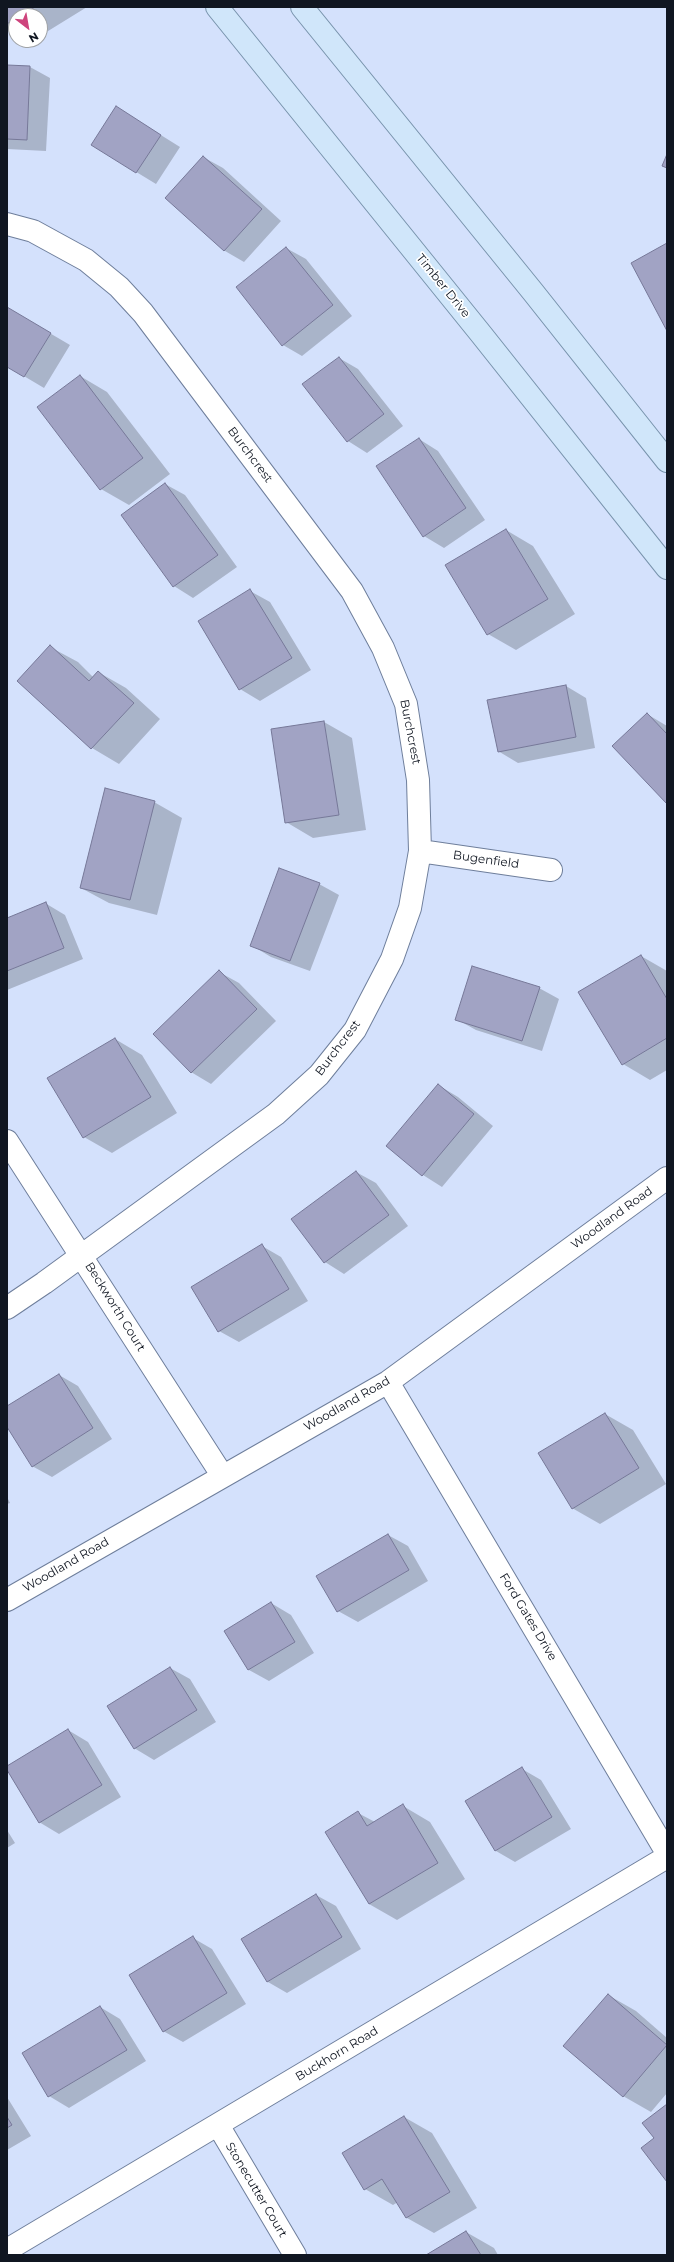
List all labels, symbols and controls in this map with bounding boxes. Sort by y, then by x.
north arrow [8,8,48,48]
text: N [26,29,41,46]
street label: Timber Drive [413,251,473,321]
street label: Burchcrest [224,424,276,486]
street label: Burchcrest [397,698,423,766]
street label: Bugenfield [452,848,520,872]
street label: Burchcrest [312,1017,364,1079]
street label: Woodland Road [569,1184,655,1252]
street label: Beckworth Court [82,1260,148,1354]
street label: Woodland Road [301,1374,393,1434]
street label: Woodland Road [20,1535,112,1595]
street label: Ford Gates Drive [496,1571,560,1663]
street label: Buckhorn Road [293,2024,381,2084]
street label: Stonecutter Court [222,2140,290,2240]

